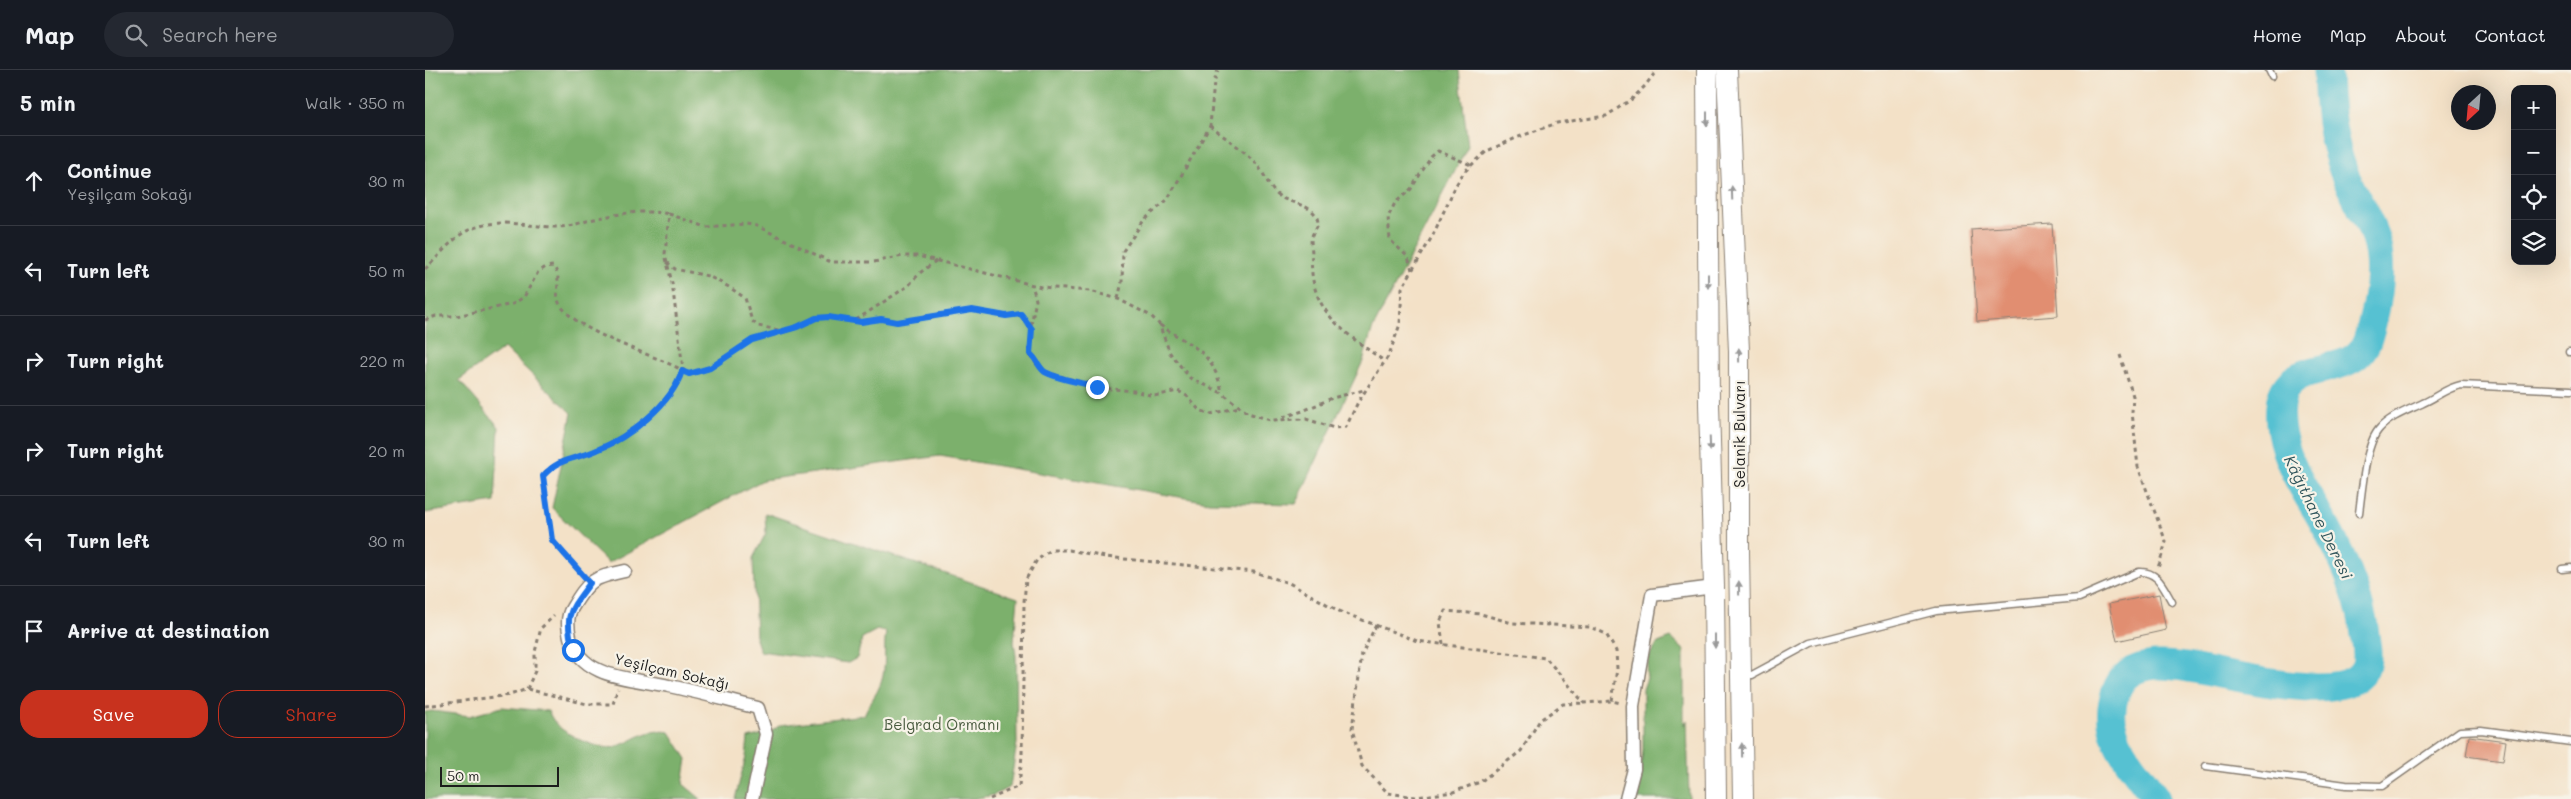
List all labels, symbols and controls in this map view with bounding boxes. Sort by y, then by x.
search box [104,12,454,57]
text: Map [25,19,74,50]
icon: search [122,21,150,49]
text: Search here [162,22,278,47]
text: Home [2253,23,2302,47]
text: Map [2330,23,2366,47]
text: About [2394,23,2447,47]
text: Contact [2475,23,2546,47]
north arrow [2451,85,2496,130]
map controls [2511,85,2556,265]
button: + [2511,85,2556,130]
text: 5 min [20,89,76,116]
text: Walk · 350 m [305,92,405,113]
one-way arrow [1703,111,1711,127]
button: − [2511,130,2556,175]
text: Continue [67,158,152,183]
icon: ahead [20,167,48,195]
text: 30 m [368,170,405,191]
button: locate [2511,175,2556,220]
text: Yeşilçam Sokağı [67,183,193,204]
one-way arrow [1727,185,1735,201]
button: layers [2511,220,2556,265]
icon: left [20,257,48,285]
text: Turn left [67,258,150,283]
text: 50 m [368,260,405,281]
one-way arrow [1704,273,1712,289]
icon: right [20,347,48,375]
one-way arrow [1735,347,1743,363]
text: Turn right [67,348,164,373]
text: 220 m [359,350,405,371]
route end [1086,376,1109,399]
street label: Selanik Bulvarı [1729,380,1749,488]
one-way arrow [1706,436,1714,452]
icon: right [20,437,48,465]
text: Turn right [67,438,164,463]
text: 20 m [368,440,405,461]
water label: Kâğıthane Deresi [2280,452,2358,583]
icon: left [20,527,48,555]
text: Turn left [67,528,150,553]
text: 30 m [368,530,405,551]
one-way arrow [1735,580,1743,596]
icon: arrive [20,617,48,645]
text: Arrive at destination [67,618,270,643]
one-way arrow [1711,633,1719,649]
route start [562,639,585,662]
street label: Yeşilçam Sokağı [612,648,732,694]
button: Save [20,690,208,738]
button: Share [218,690,405,738]
park label: Belgrad Ormanı [884,714,1000,734]
one-way arrow [1738,742,1746,758]
scale bar [440,764,559,787]
text: 50 m [447,766,479,785]

